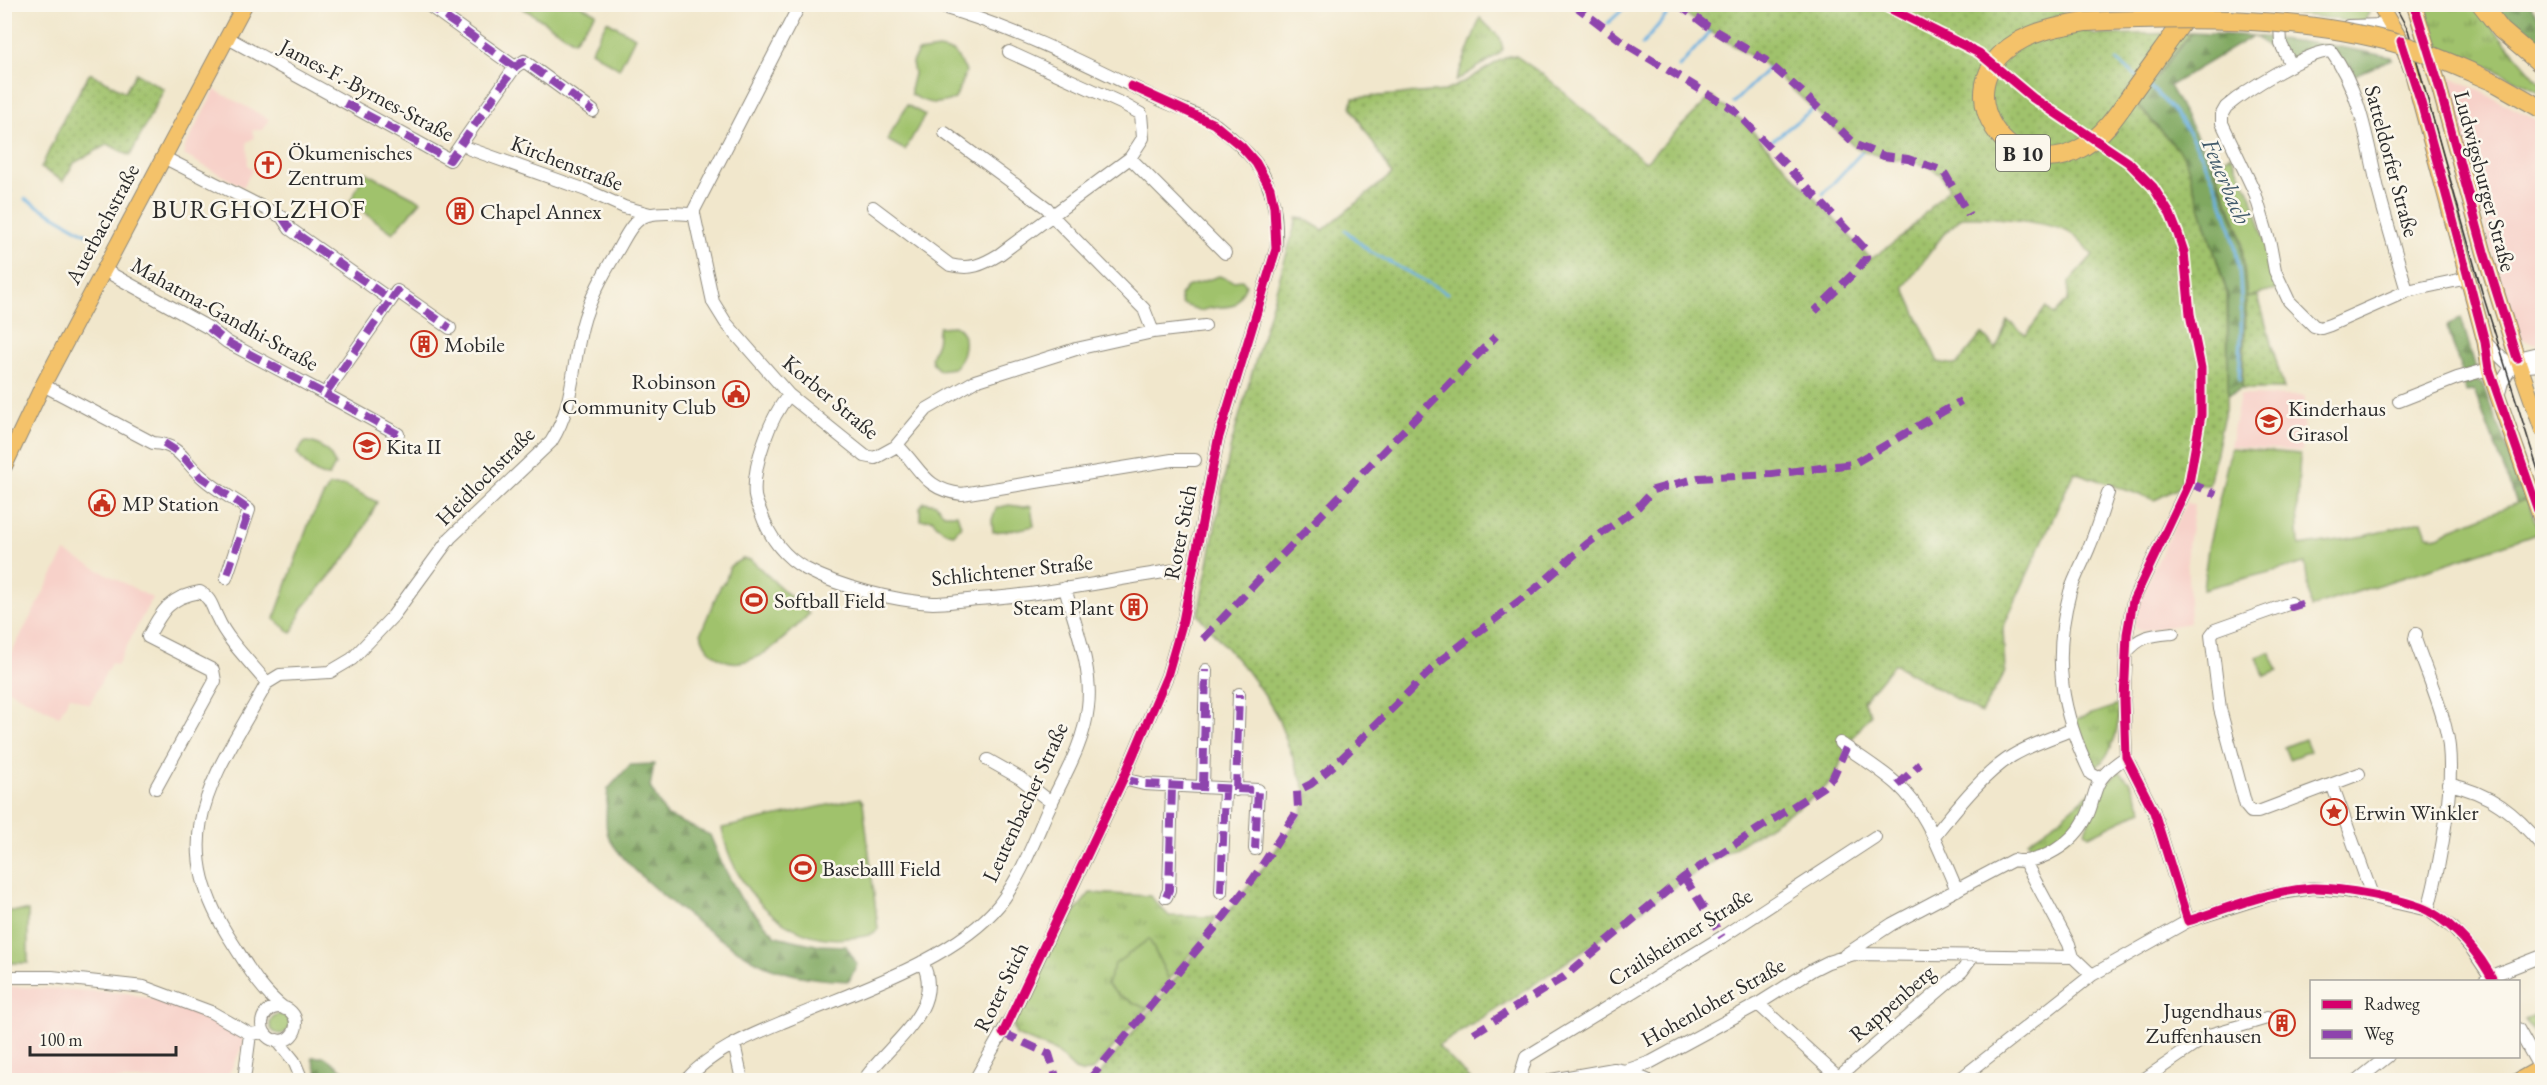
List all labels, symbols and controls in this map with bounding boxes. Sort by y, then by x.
street label: James-F.-Byrnes-Straße [273,31,460,148]
street label: Satteldorfer Straße [2358,82,2426,240]
street label: Ludwigsburger Straße [2447,87,2523,275]
street label: Kirchenstraße [507,128,628,198]
water label: Feuerbach [2195,132,2259,229]
road number: B 10 [1996,135,2050,171]
place label: Ökumenisches Zentrum [288,138,412,192]
church icon: Ökumenisches Zentrum [253,150,283,180]
street label: Auerbachstraße [58,158,146,290]
district label: BURGHOLZHOF [152,192,366,226]
building icon: Chapel Annex [445,196,475,226]
place label: Chapel Annex [480,197,602,226]
street label: Mahatma-Gandhi-Straße [126,250,324,378]
building icon: Mobile [409,329,439,359]
place label: Mobile [444,330,505,359]
street label: Korber Straße [777,348,886,446]
place label: Robinson Community Club [562,367,716,421]
public building icon: Robinson Community Club [721,379,751,409]
place label: Kinderhaus Girasol [2288,394,2386,448]
school or university icon: Kinderhaus Girasol [2254,406,2284,436]
street label: Heidlochstraße [429,420,541,532]
school or university icon: Kita II [352,431,382,461]
place label: Kita II [386,432,442,461]
street label: Roter Stich [1157,482,1203,582]
public building icon: MP Station [87,488,117,518]
place label: MP Station [122,489,219,518]
street label: Schlichtener Straße [930,547,1094,593]
sports icon: Softball Field [739,585,769,615]
place label: Softball Field [774,586,886,615]
building icon: Steam Plant [1119,592,1149,622]
place label: Steam Plant [1013,593,1114,622]
street label: Leutenbacher Straße [975,717,1075,887]
place icon: Erwin Winkler [2319,797,2349,827]
place label: Erwin Winkler [2354,798,2479,827]
sports icon: Baseballl Field [788,853,818,883]
place label: Baseballl Field [822,854,942,883]
street label: Crailsheimer Straße [1602,881,1758,993]
street label: Roter Stich [967,937,1035,1037]
street label: Hohenloher Straße [1636,950,1791,1054]
street label: Rappenberg [1843,958,1941,1048]
legend [2310,980,2520,1058]
text: Radweg [2364,992,2420,1015]
place label: Jugendhaus Zuffenhausen [2146,996,2262,1050]
building icon: Jugendhaus Zuffenhausen [2267,1008,2297,1038]
scale bar [30,1019,176,1057]
text: Weg [2364,1022,2394,1045]
text: 100 m [39,1028,83,1051]

